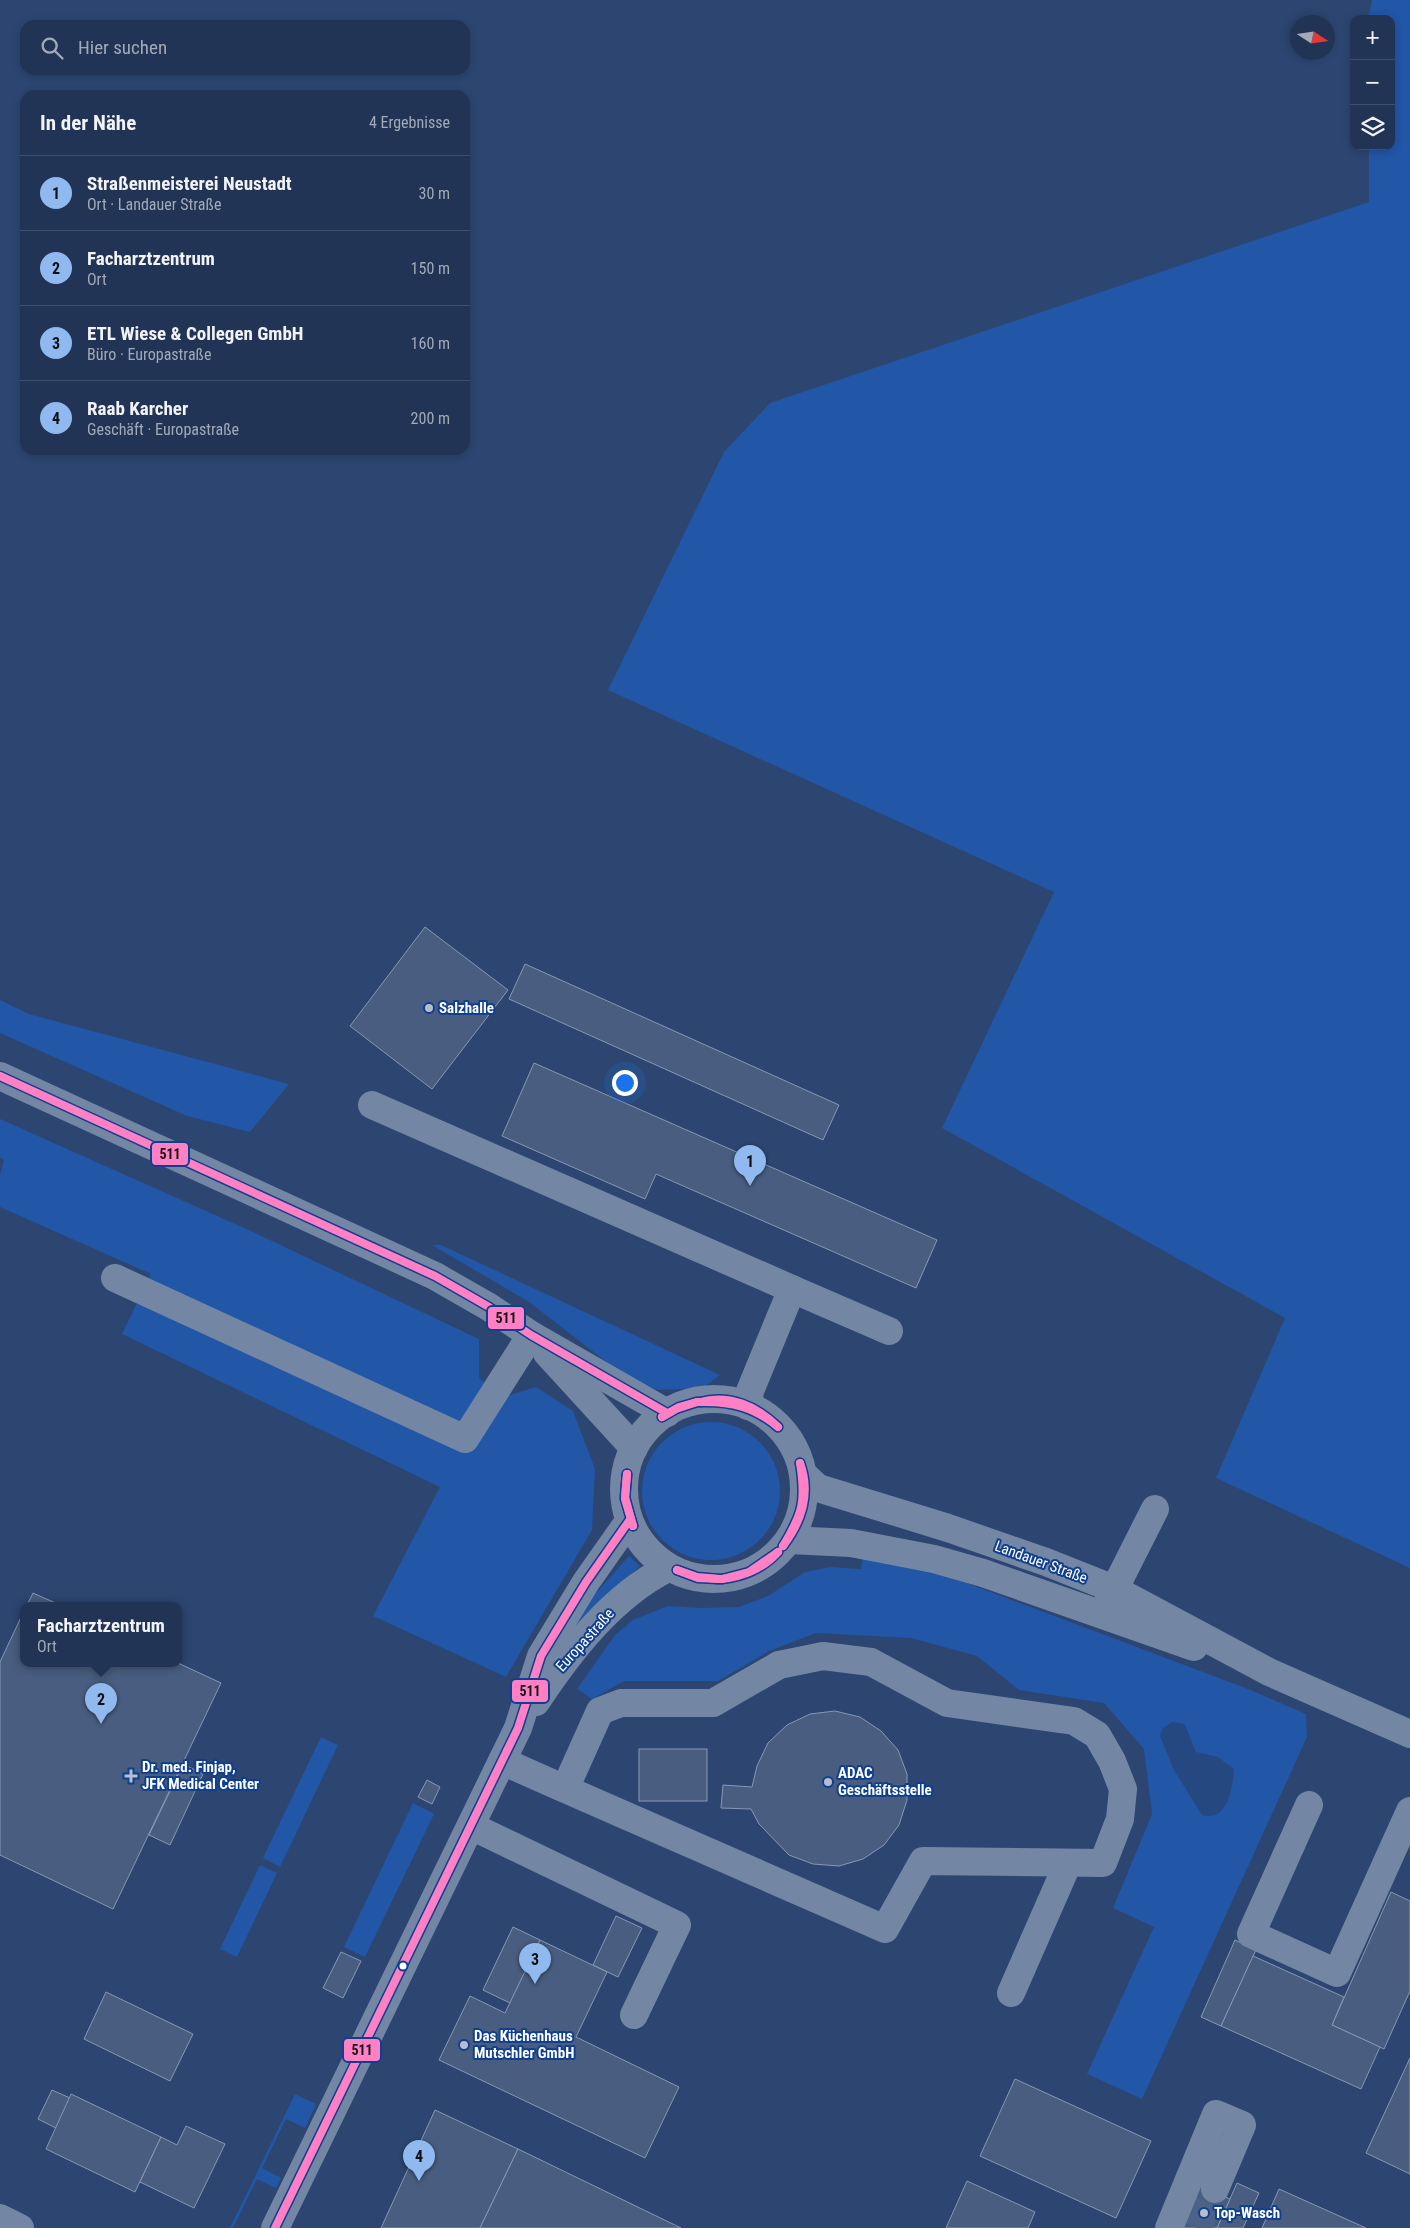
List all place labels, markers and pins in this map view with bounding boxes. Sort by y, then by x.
place label: Salzhalle [439,999,494,1017]
marker: Salzhalle [423,1002,435,1014]
pin: 1 [734,1145,766,1186]
pin: 2 [85,1683,117,1724]
place label: Dr. med. Finjap, JFK Medical Center [142,1758,259,1793]
place label: ADAC Geschäftsstelle [838,1764,932,1799]
marker: Dr. med. Finjap, JFK Medical Center [124,1769,138,1783]
marker: ADAC Geschäftsstelle [822,1776,834,1788]
pin: 3 [519,1943,551,1984]
unlabelled marker [398,1961,408,1971]
place label: Das Küchenhaus Mutschler GmbH [474,2027,574,2062]
marker: Das Küchenhaus Mutschler GmbH [458,2039,470,2051]
pin: 4 [403,2140,435,2181]
place label: Top-Wasch [1214,2204,1280,2222]
marker: Top-Wasch [1198,2207,1210,2219]

